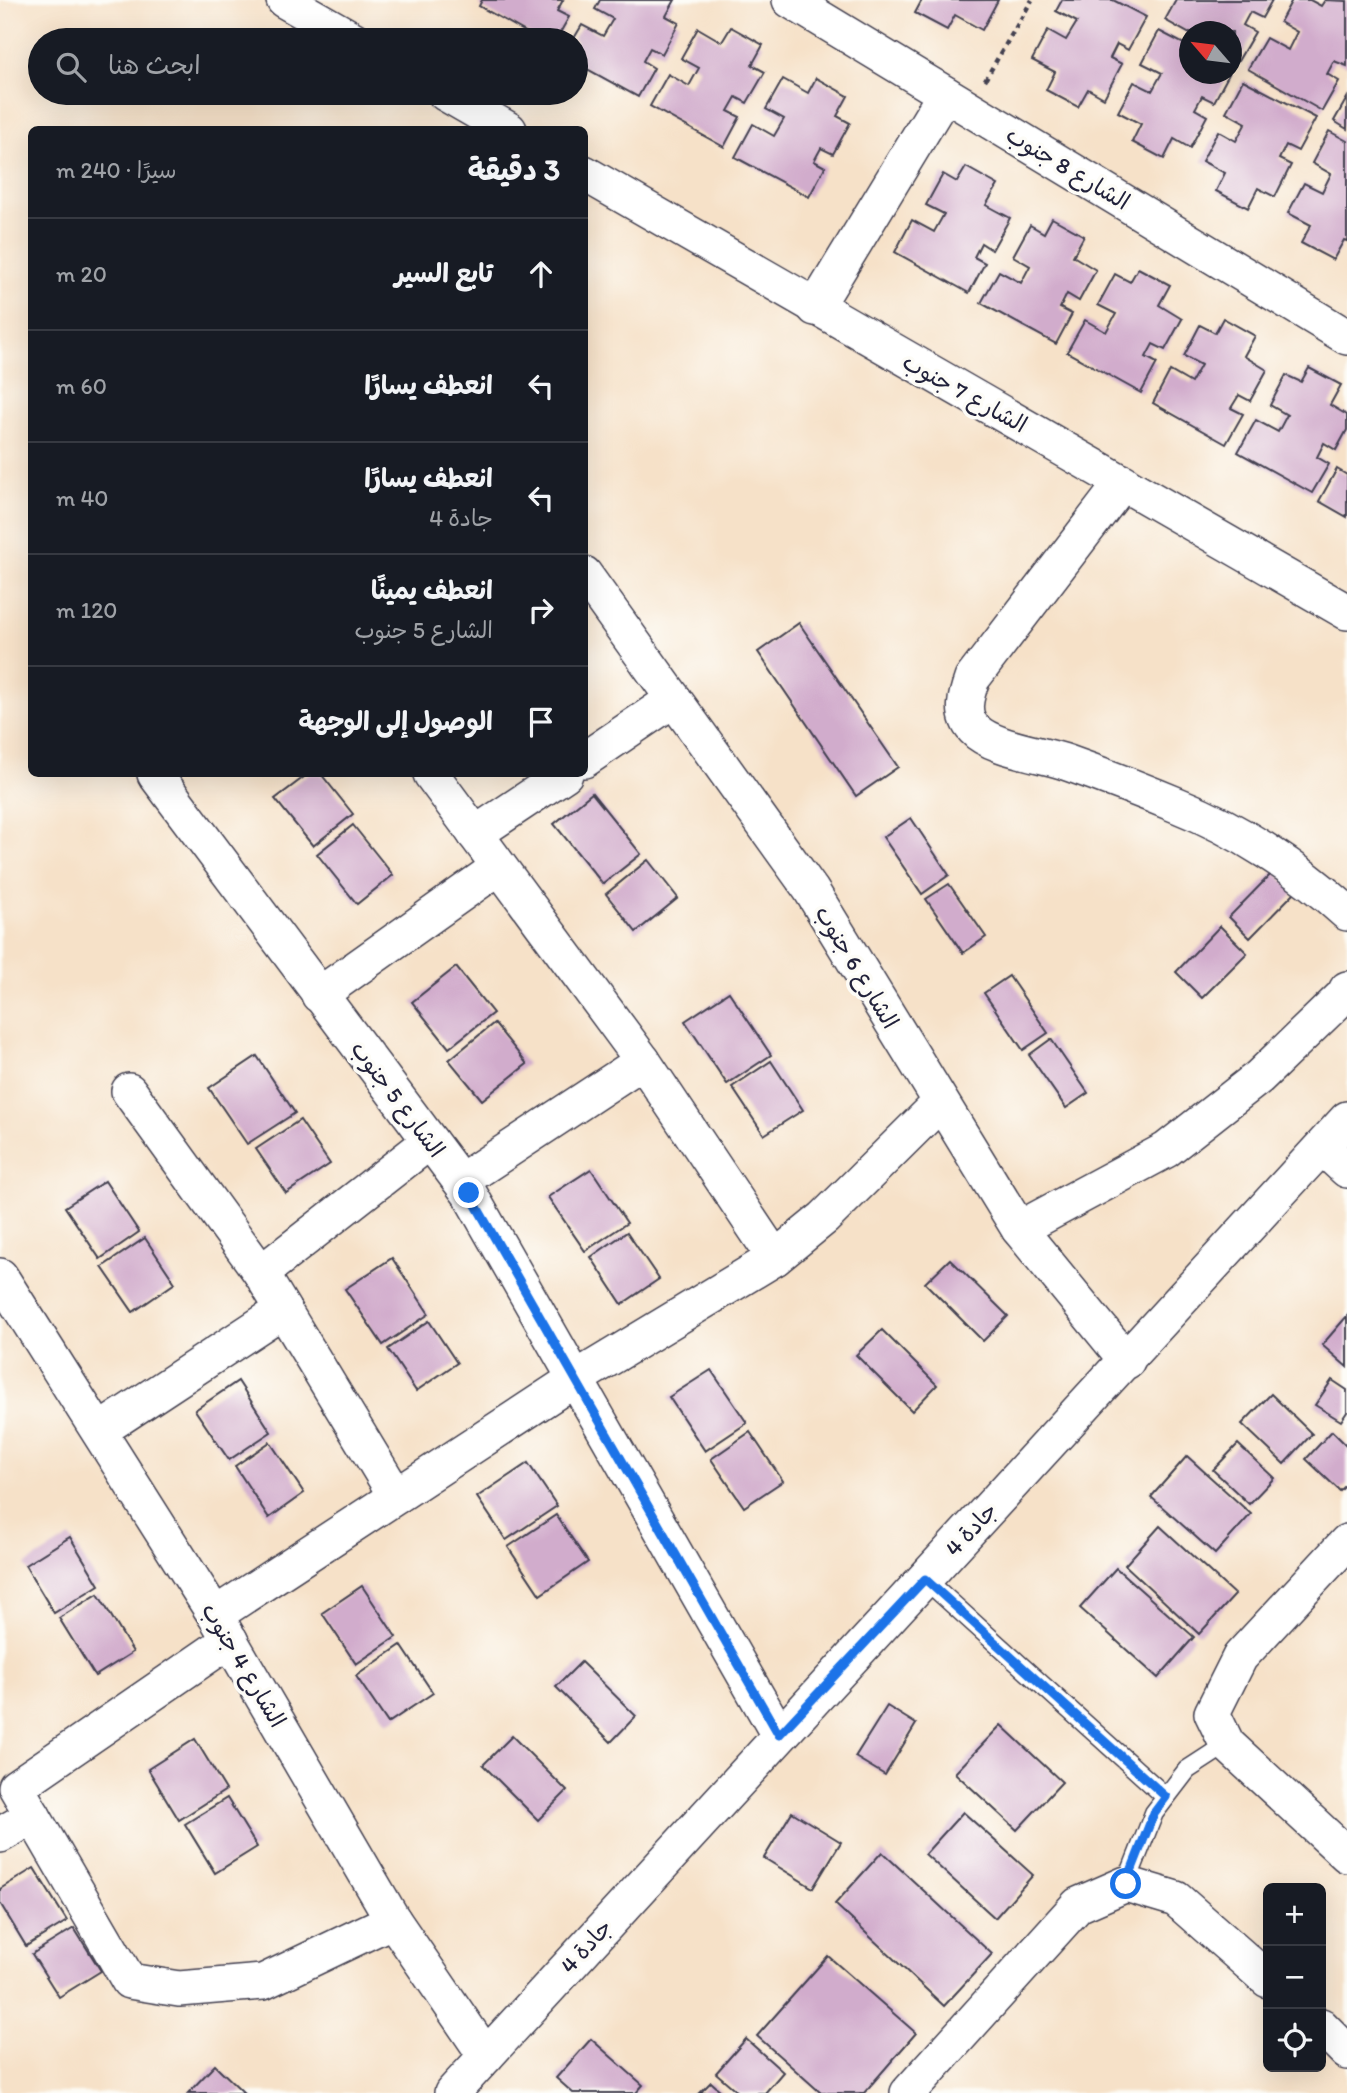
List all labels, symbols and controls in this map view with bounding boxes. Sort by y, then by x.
north arrow [1179,21,1242,84]
search box [28,28,588,105]
icon: search [52,48,90,86]
text: ابحث هنا [108,49,201,81]
street label: الشارع 8 جنوب [1000,120,1135,218]
text: 3 دقيقة [468,151,560,188]
text: سيرًا · 240 m [56,156,177,184]
icon: ahead [522,255,560,293]
text: تابع السير [395,257,493,289]
text: 20 m [56,260,107,288]
street label: الشارع 7 جنوب [897,347,1032,440]
icon: left [522,367,560,405]
text: انعطف يسارًا [364,369,493,401]
text: 60 m [56,372,107,400]
text: انعطف يسارًا [364,462,493,494]
icon: left [522,479,560,517]
text: 40 m [56,484,109,512]
text: جادة 4 [429,504,493,532]
text: انعطف يمينًا [371,574,493,606]
icon: right [522,591,560,629]
text: 120 m [56,596,117,624]
text: الشارع 5 جنوب [354,616,493,644]
icon: arrive [522,703,560,741]
text: الوصول إلى الوجهة [299,705,493,737]
street label: الشارع 6 جنوب [808,900,905,1035]
street label: الشارع 5 جنوب [344,1035,451,1164]
route end [453,1177,484,1208]
street label: جادة 4 [939,1496,1003,1562]
street label: الشارع 4 جنوب [194,1598,292,1733]
route start [1110,1868,1141,1899]
map controls [1263,1883,1326,2072]
button: + [1263,1883,1326,1946]
street label: جادة 4 [554,1913,618,1979]
button: − [1263,1946,1326,2009]
button: locate [1263,2009,1326,2072]

